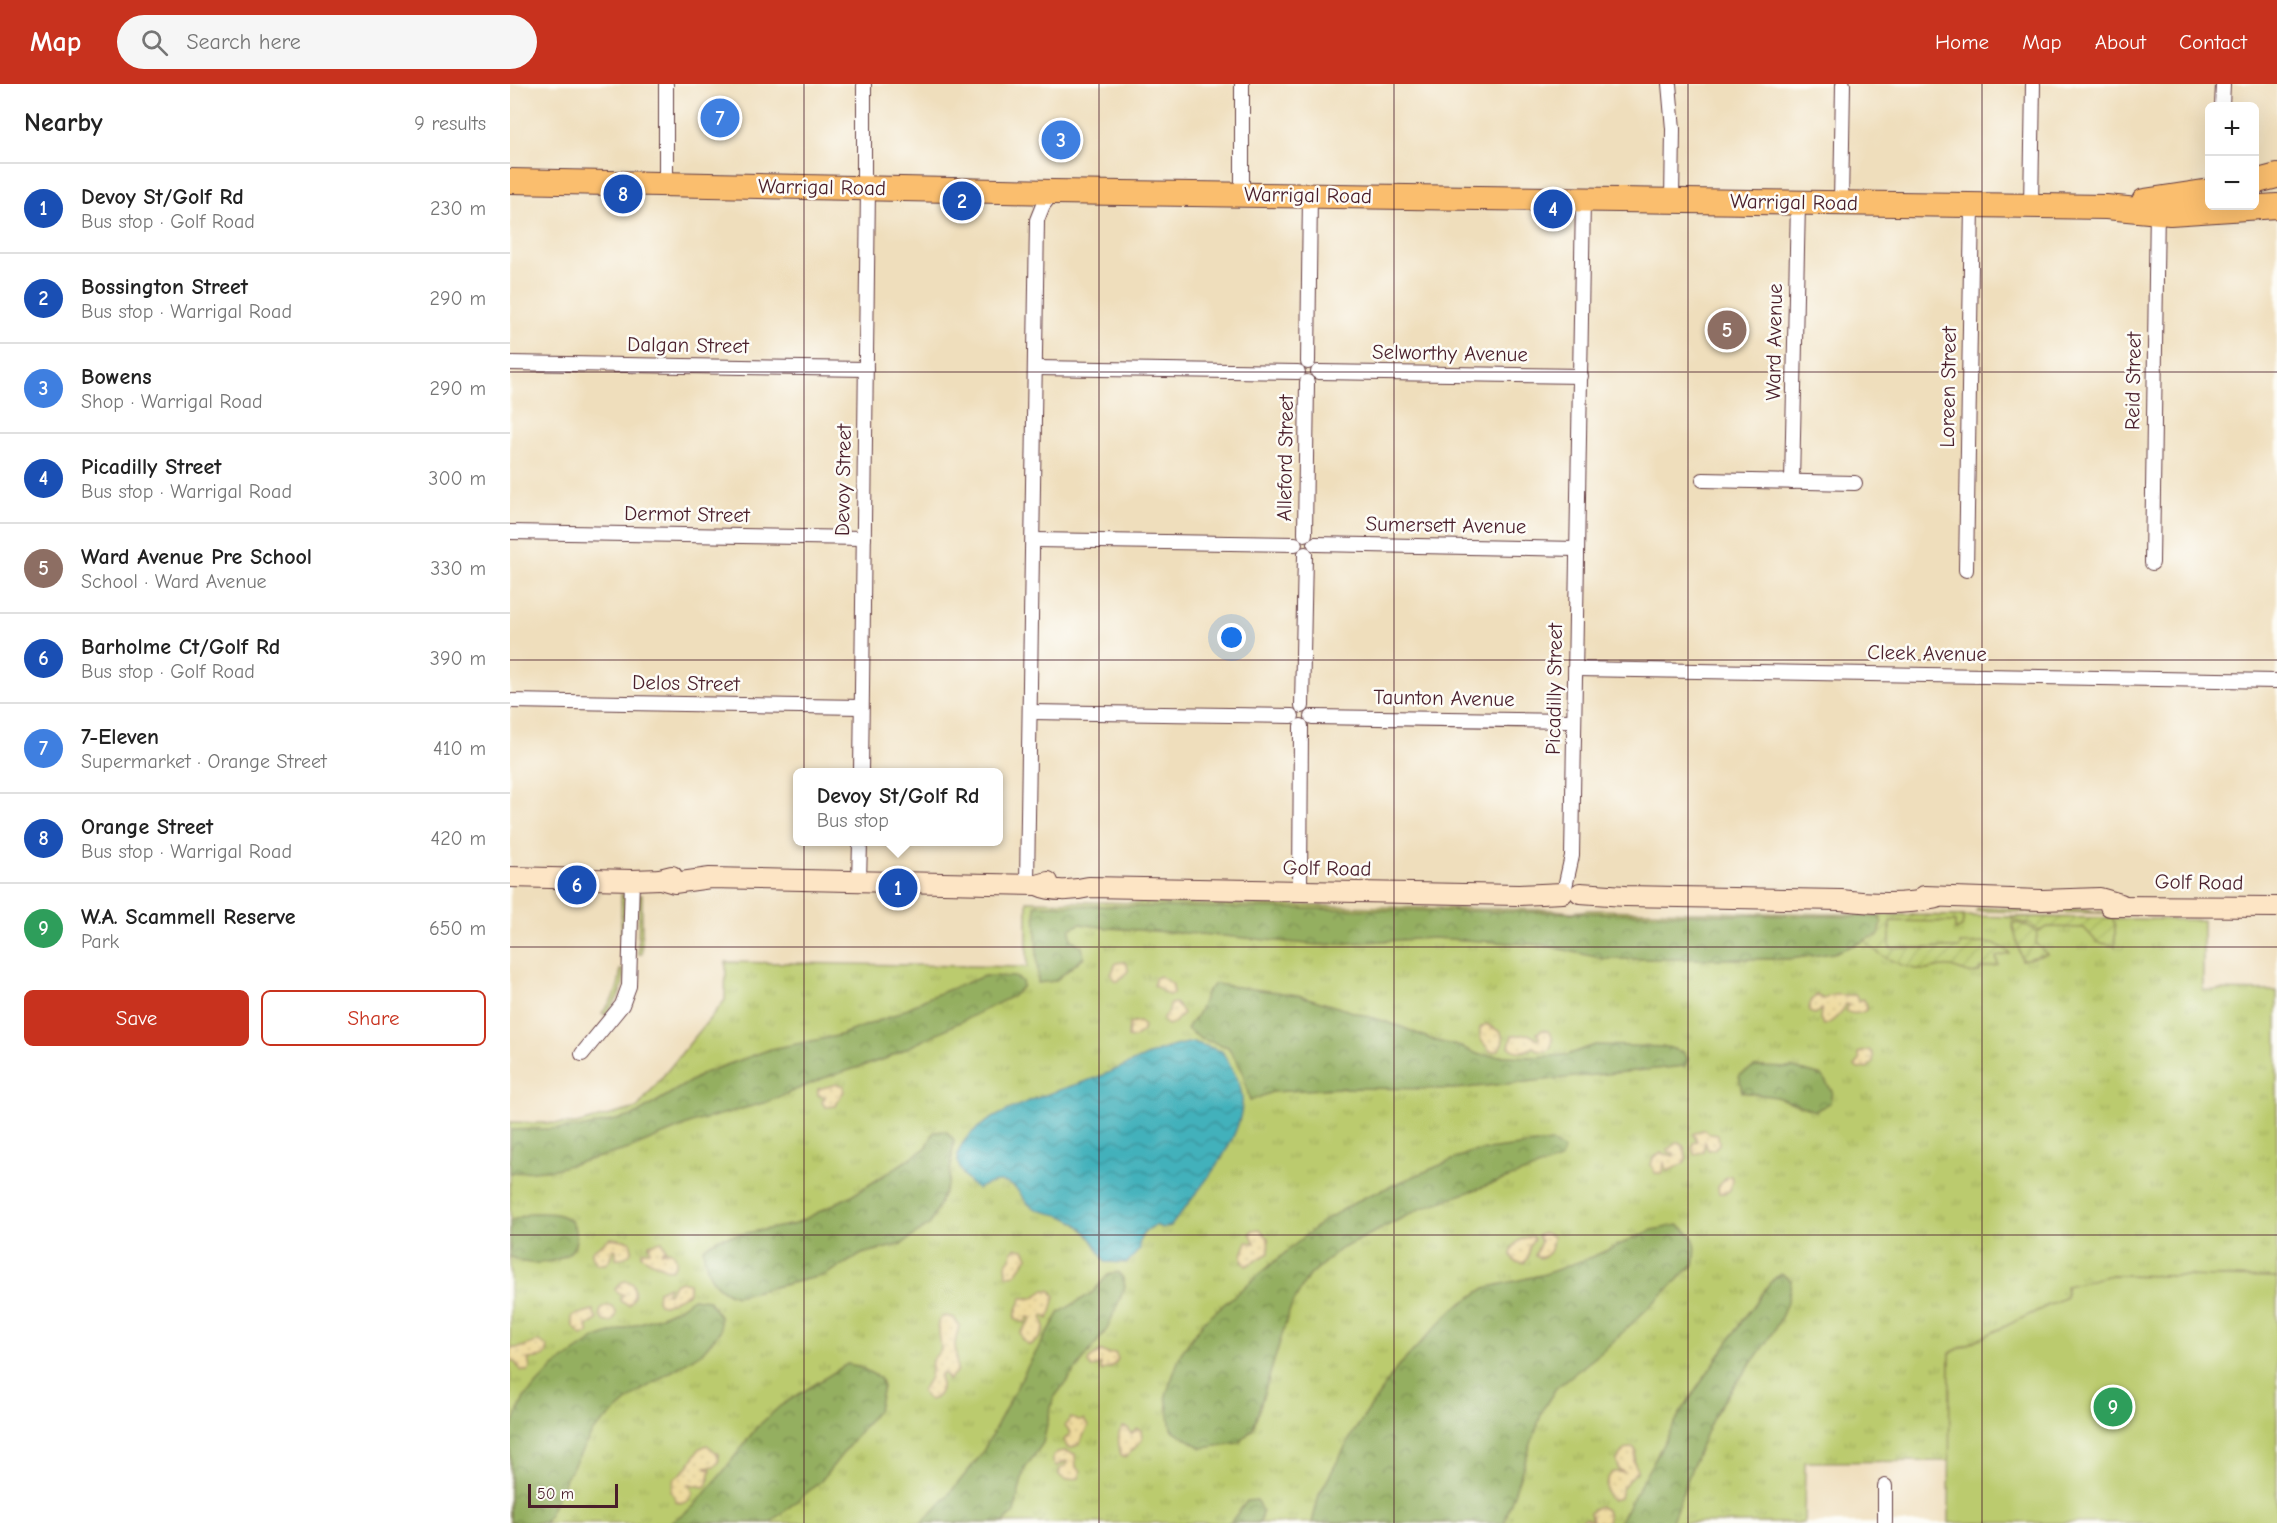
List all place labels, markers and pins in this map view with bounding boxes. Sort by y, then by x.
pin: 7 [700,96,740,141]
pin: 3 [1042,118,1080,162]
pin: 8 [604,172,642,216]
pin: 2 [942,178,982,224]
pin: 4 [1534,186,1572,232]
pin: 5 [1708,308,1746,352]
pin: 6 [558,862,596,908]
pin: 1 [878,866,918,910]
pin: 9 [2094,1384,2132,1430]

